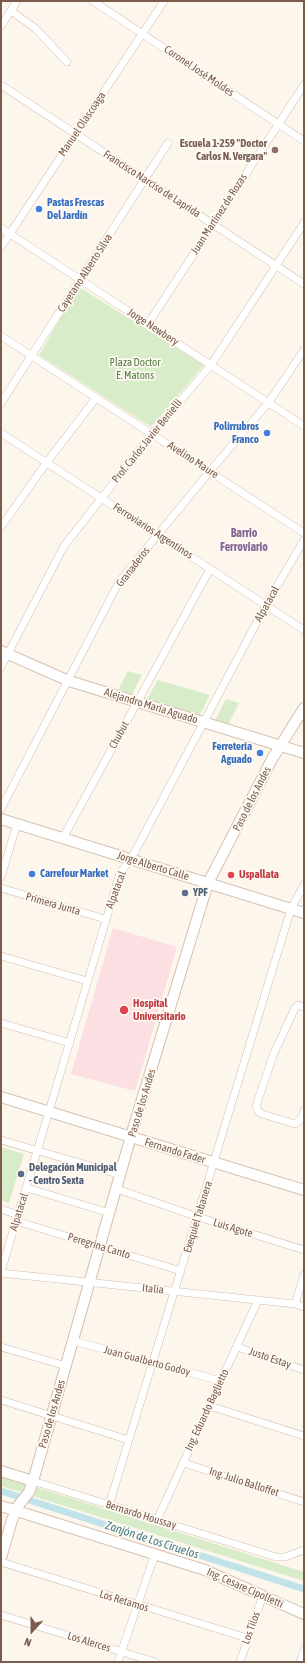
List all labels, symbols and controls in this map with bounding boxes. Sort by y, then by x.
street label: Coronel José Moldes [161,43,237,99]
street label: Manuel Olascoaga [56,89,108,159]
place label: Escuela 1-259 "Doctor Carlos N. Vergara" [180,137,267,163]
marker: Escuela 1-259 "Doctor Carlos N. Vergara" [270,145,280,155]
street label: Francisco Narciso de Laprida [101,148,203,220]
street label: Juan Martínez de Rozas [188,171,250,257]
place label: Pastas Frescas Del Jardín [47,196,104,222]
marker: Pastas Frescas Del Jardín [34,204,44,214]
street label: Cayetano Alberto Silva [55,231,115,315]
street label: Jorge Newbery [125,306,181,348]
park label: Plaza Doctor E. Matons [110,356,160,382]
street label: Prof. Carlos Javier Benielli [109,396,185,486]
place label: Polirrubros Franco [214,420,259,446]
marker: Polirrubros Franco [262,428,272,438]
street label: Avelino Maure [165,439,221,481]
street label: Ferroviarios Argentinos [111,500,195,562]
district label: Barrio Ferroviario [220,526,268,554]
street label: Granaderos [113,544,153,590]
street label: Alpatacal [252,584,282,624]
street label: Alejandro María Aguado [103,685,199,727]
street label: Chubut [106,719,132,751]
place label: Ferreteria Aguado [212,740,252,766]
marker: Ferreteria Aguado [255,748,265,758]
street label: Paso de los Andes [230,764,274,834]
street label: Jorge Alberto Calle [115,849,191,883]
place label: Carrefour Market [40,867,108,881]
place label: Uspallata [239,868,279,882]
marker: Carrefour Market [27,869,37,879]
street label: Alpatacal [103,869,129,911]
marker: Uspallata [226,870,236,880]
place label: YPF [193,886,208,900]
marker: YPF [180,888,190,898]
street label: Primera Junta [24,890,82,918]
place label: Hospital Universitario [133,997,186,1023]
marker: Hospital Universitario [118,1004,130,1016]
street label: Paso de los Andes [125,1067,159,1139]
street label: Fernando Fader [143,1135,207,1167]
place label: Delegación Municipal - Centro Sexta [29,1161,117,1187]
marker: Delegación Municipal - Centro Sexta [16,1169,26,1179]
street label: Exequiel Tabanera [181,1179,215,1255]
street label: Alpatacal [7,1191,31,1233]
street label: Luis Agote [212,1216,254,1240]
street label: Peregrina Canto [66,1230,132,1262]
street label: Italia [142,1281,164,1297]
street label: Juan Gualberto Godoy [102,1343,192,1379]
street label: Justo Estay [247,1345,293,1371]
street label: Ing. Eduardo Baglietto [182,1367,232,1453]
street label: Paso de los Andes [36,1378,68,1450]
street label: Ing. Julio Balloffet [207,1465,281,1499]
street label: Bernardo Houssay [104,1498,178,1532]
water label: Zanjón de Los Ciruelos [103,1518,201,1562]
street label: Ing. Cesare Cipolletti [205,1565,285,1611]
street label: Los Retamos [98,1587,150,1615]
street label: Los Tilos [239,1610,263,1646]
north arrow [12,1611,52,1651]
street label: Los Alerces [66,1629,112,1655]
text: N [23,1635,33,1649]

